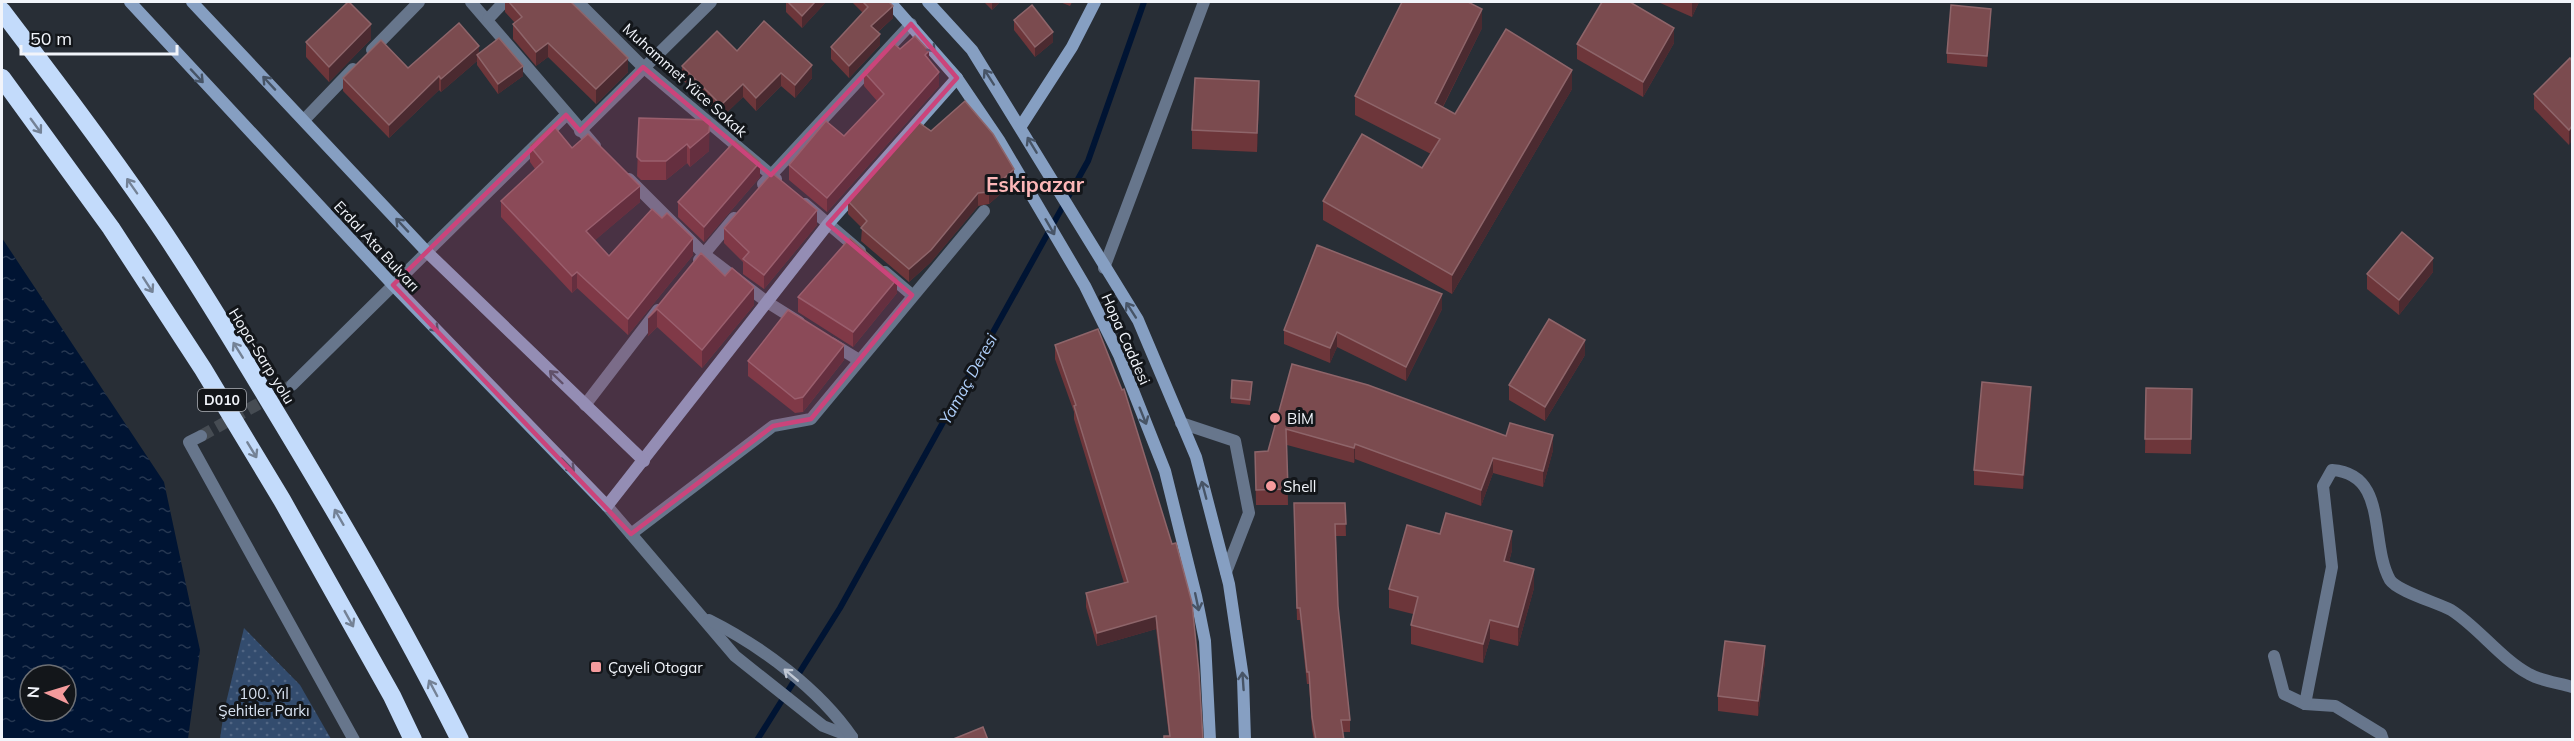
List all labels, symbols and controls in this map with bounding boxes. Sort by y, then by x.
scale bar [21,18,177,56]
street label: Muhammet Yüce Sokak [619,19,751,141]
text: 50 m [30,27,72,50]
one-way arrow [922,37,936,52]
one-way arrow [190,69,204,84]
one-way arrow [983,69,995,85]
one-way arrow [262,76,276,91]
one-way arrow [30,117,42,133]
one-way arrow [1026,137,1038,154]
district label: Eskipazar [986,171,1085,197]
one-way arrow [126,179,138,195]
street label: Erdal Ata Bulvarı [330,197,424,295]
one-way arrow [395,218,410,233]
one-way arrow [1044,218,1056,235]
one-way arrow [143,276,155,293]
street label: Hopa Caddesi [1097,290,1155,388]
one-way arrow [1125,302,1137,319]
street label: Hopa-Sarp yolu [225,305,299,407]
one-way arrow [424,318,439,333]
water label: Yamaç Deresi [935,330,1001,428]
one-way arrow [231,342,243,359]
one-way arrow [549,369,564,384]
road number: D010 [198,389,246,411]
one-way arrow [1138,406,1149,424]
place label: BİM [1287,409,1314,428]
marker: BİM [1268,411,1282,425]
one-way arrow [247,441,259,458]
one-way arrow [560,457,575,472]
place label: Shell [1283,477,1316,496]
marker: Shell [1264,479,1278,493]
one-way arrow [1198,481,1210,500]
one-way arrow [333,509,345,526]
one-way arrow [1192,593,1204,612]
one-way arrow [343,610,355,627]
place label: Çayeli Otogar [608,658,703,677]
marker: Çayeli Otogar [589,660,603,674]
north arrow [18,663,78,723]
one-way arrow [783,669,799,682]
one-way arrow [1237,672,1248,692]
one-way arrow [427,679,438,697]
park label: 100. Yıl Şehitler Parkı [218,684,310,720]
text: N [23,685,43,699]

